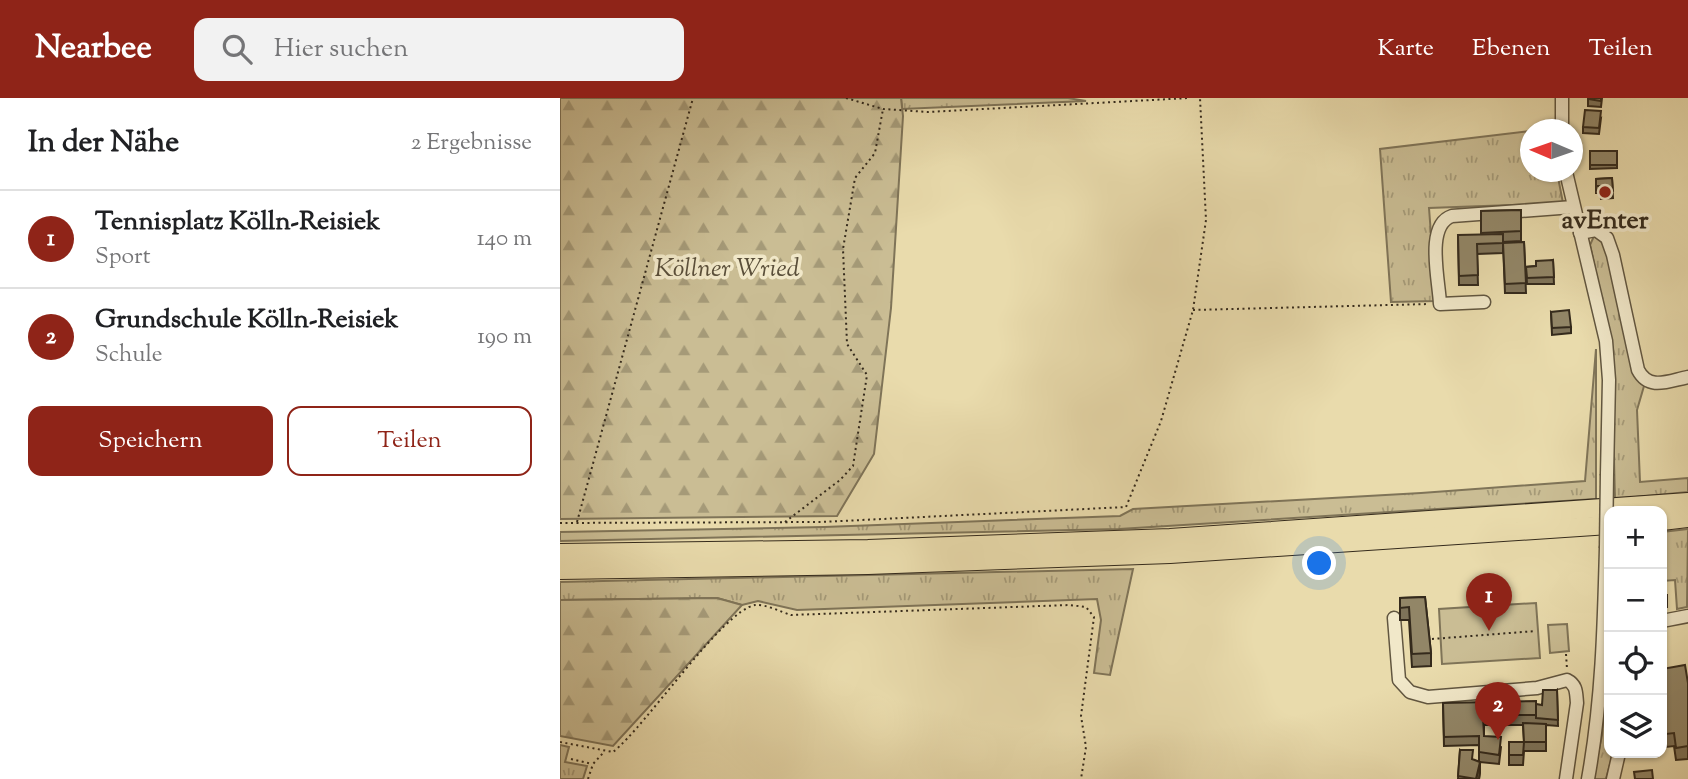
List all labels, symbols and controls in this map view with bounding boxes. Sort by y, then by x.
search box [194,18,684,81]
text: Nearbee [35,25,152,73]
icon: search [218,30,256,68]
text: Hier suchen [274,31,408,68]
text: Karte [1377,32,1434,66]
text: Ebenen [1472,32,1550,66]
text: Teilen [1588,32,1653,66]
north arrow [1520,119,1583,182]
text: In der Nähe [28,122,179,165]
text: 2 Ergebnisse [411,127,532,160]
marker: avEnter [1597,184,1613,200]
place label: avEnter [1562,203,1649,240]
text: Tennisplatz Kölln-Reisiek [95,204,380,241]
text: 1 [47,223,55,256]
text: 140 m [477,223,532,256]
text: Sport [95,241,151,274]
park label: Köllner Wried [654,251,800,288]
text: Grundschule Kölln-Reisiek [95,302,399,339]
text: 2 [46,321,56,354]
text: 190 m [477,321,532,354]
text: Schule [95,339,162,372]
button: Speichern [28,406,273,476]
button: Teilen [287,406,532,476]
map controls [1604,506,1667,758]
button: + [1604,506,1667,569]
your location [1302,546,1336,580]
button: − [1604,569,1667,632]
pin: 1 [1466,573,1512,631]
button: locate [1604,632,1667,695]
pin: 2 [1475,682,1521,740]
button: layers [1604,695,1667,758]

